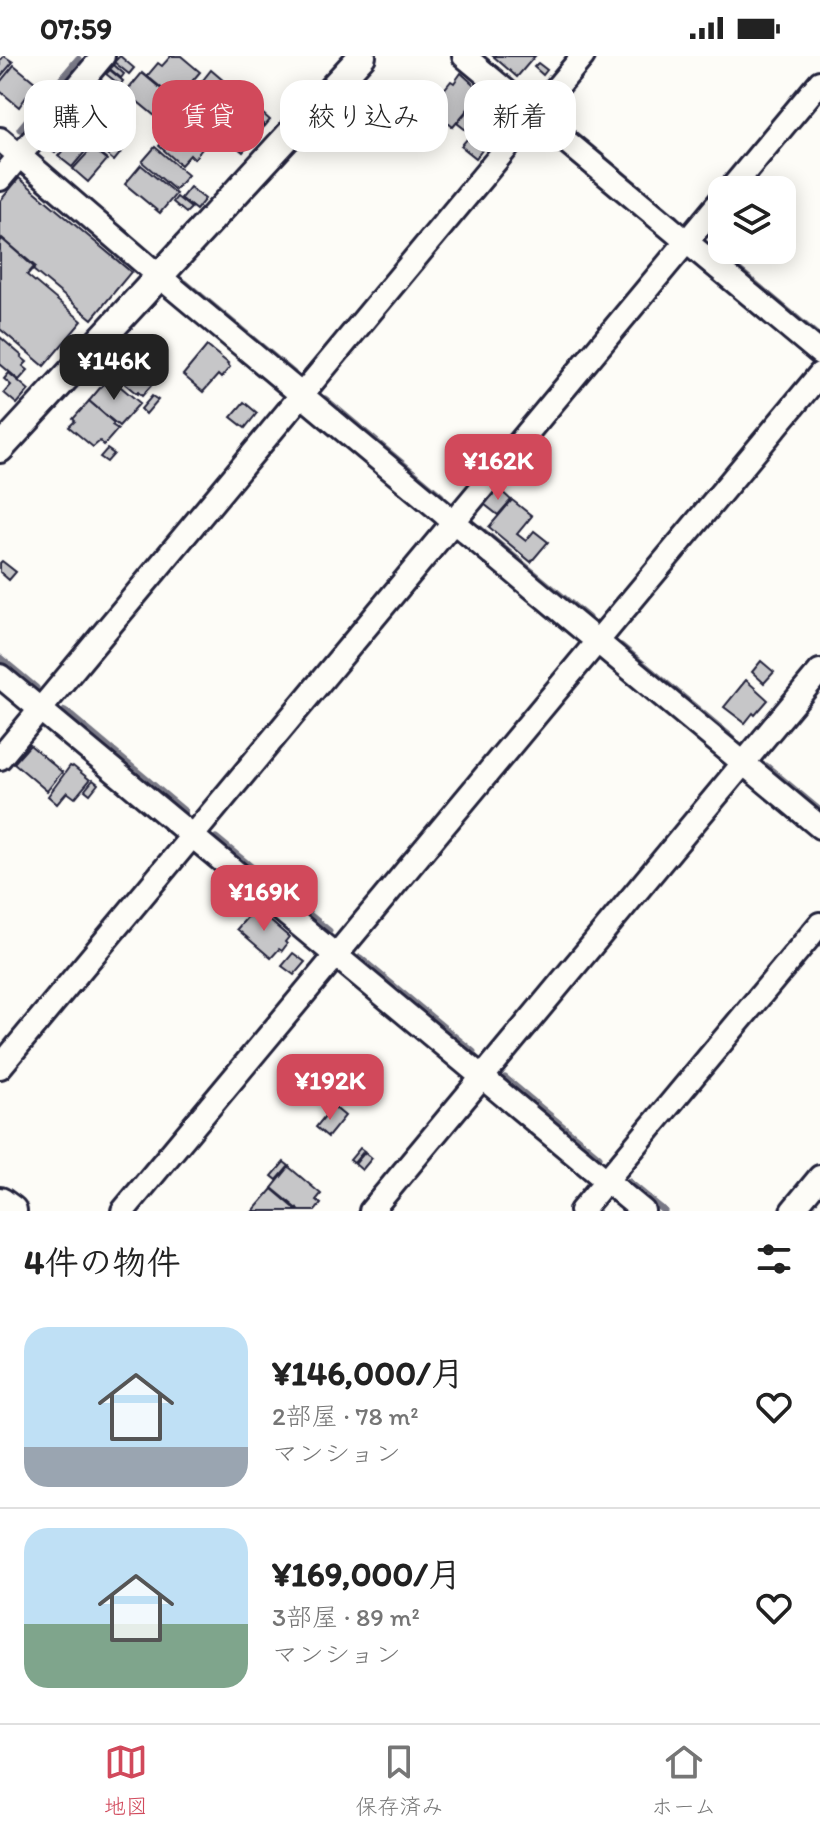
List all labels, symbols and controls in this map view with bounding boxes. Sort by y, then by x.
text: 07:59 [40,10,112,47]
chip: 購入 [24,80,136,152]
chip: 賃貸 [152,80,264,152]
chip: 絞り込み [280,80,448,152]
chip: 新着 [464,80,576,152]
map controls [708,176,796,264]
button: layers [708,176,796,264]
pin: ¥146K [58,334,170,402]
text: ¥146K [78,344,150,376]
pin: ¥162K [442,434,554,502]
text: ¥162K [463,444,533,476]
pin: ¥169K [208,865,320,933]
text: ¥169K [229,875,299,907]
pin: ¥192K [274,1054,386,1122]
text: ¥192K [295,1064,365,1096]
icon: filters [752,1237,796,1281]
text: 4件の物件 [24,1242,180,1283]
text: ¥146,000/月 [272,1353,464,1394]
icon: home [88,1359,184,1455]
icon: heart [752,1385,796,1429]
text: 2部屋 · 78 m² [272,1400,419,1432]
text: マンション [272,1437,401,1469]
text: ¥169,000/月 [272,1554,462,1595]
icon: home [88,1560,184,1656]
icon: heart [752,1586,796,1630]
text: 3部屋 · 89 m² [272,1601,420,1633]
text: マンション [272,1638,401,1670]
tab: 地図 [104,1740,148,1820]
tab: 保存済み [355,1740,443,1820]
tab: ホーム [651,1740,716,1820]

